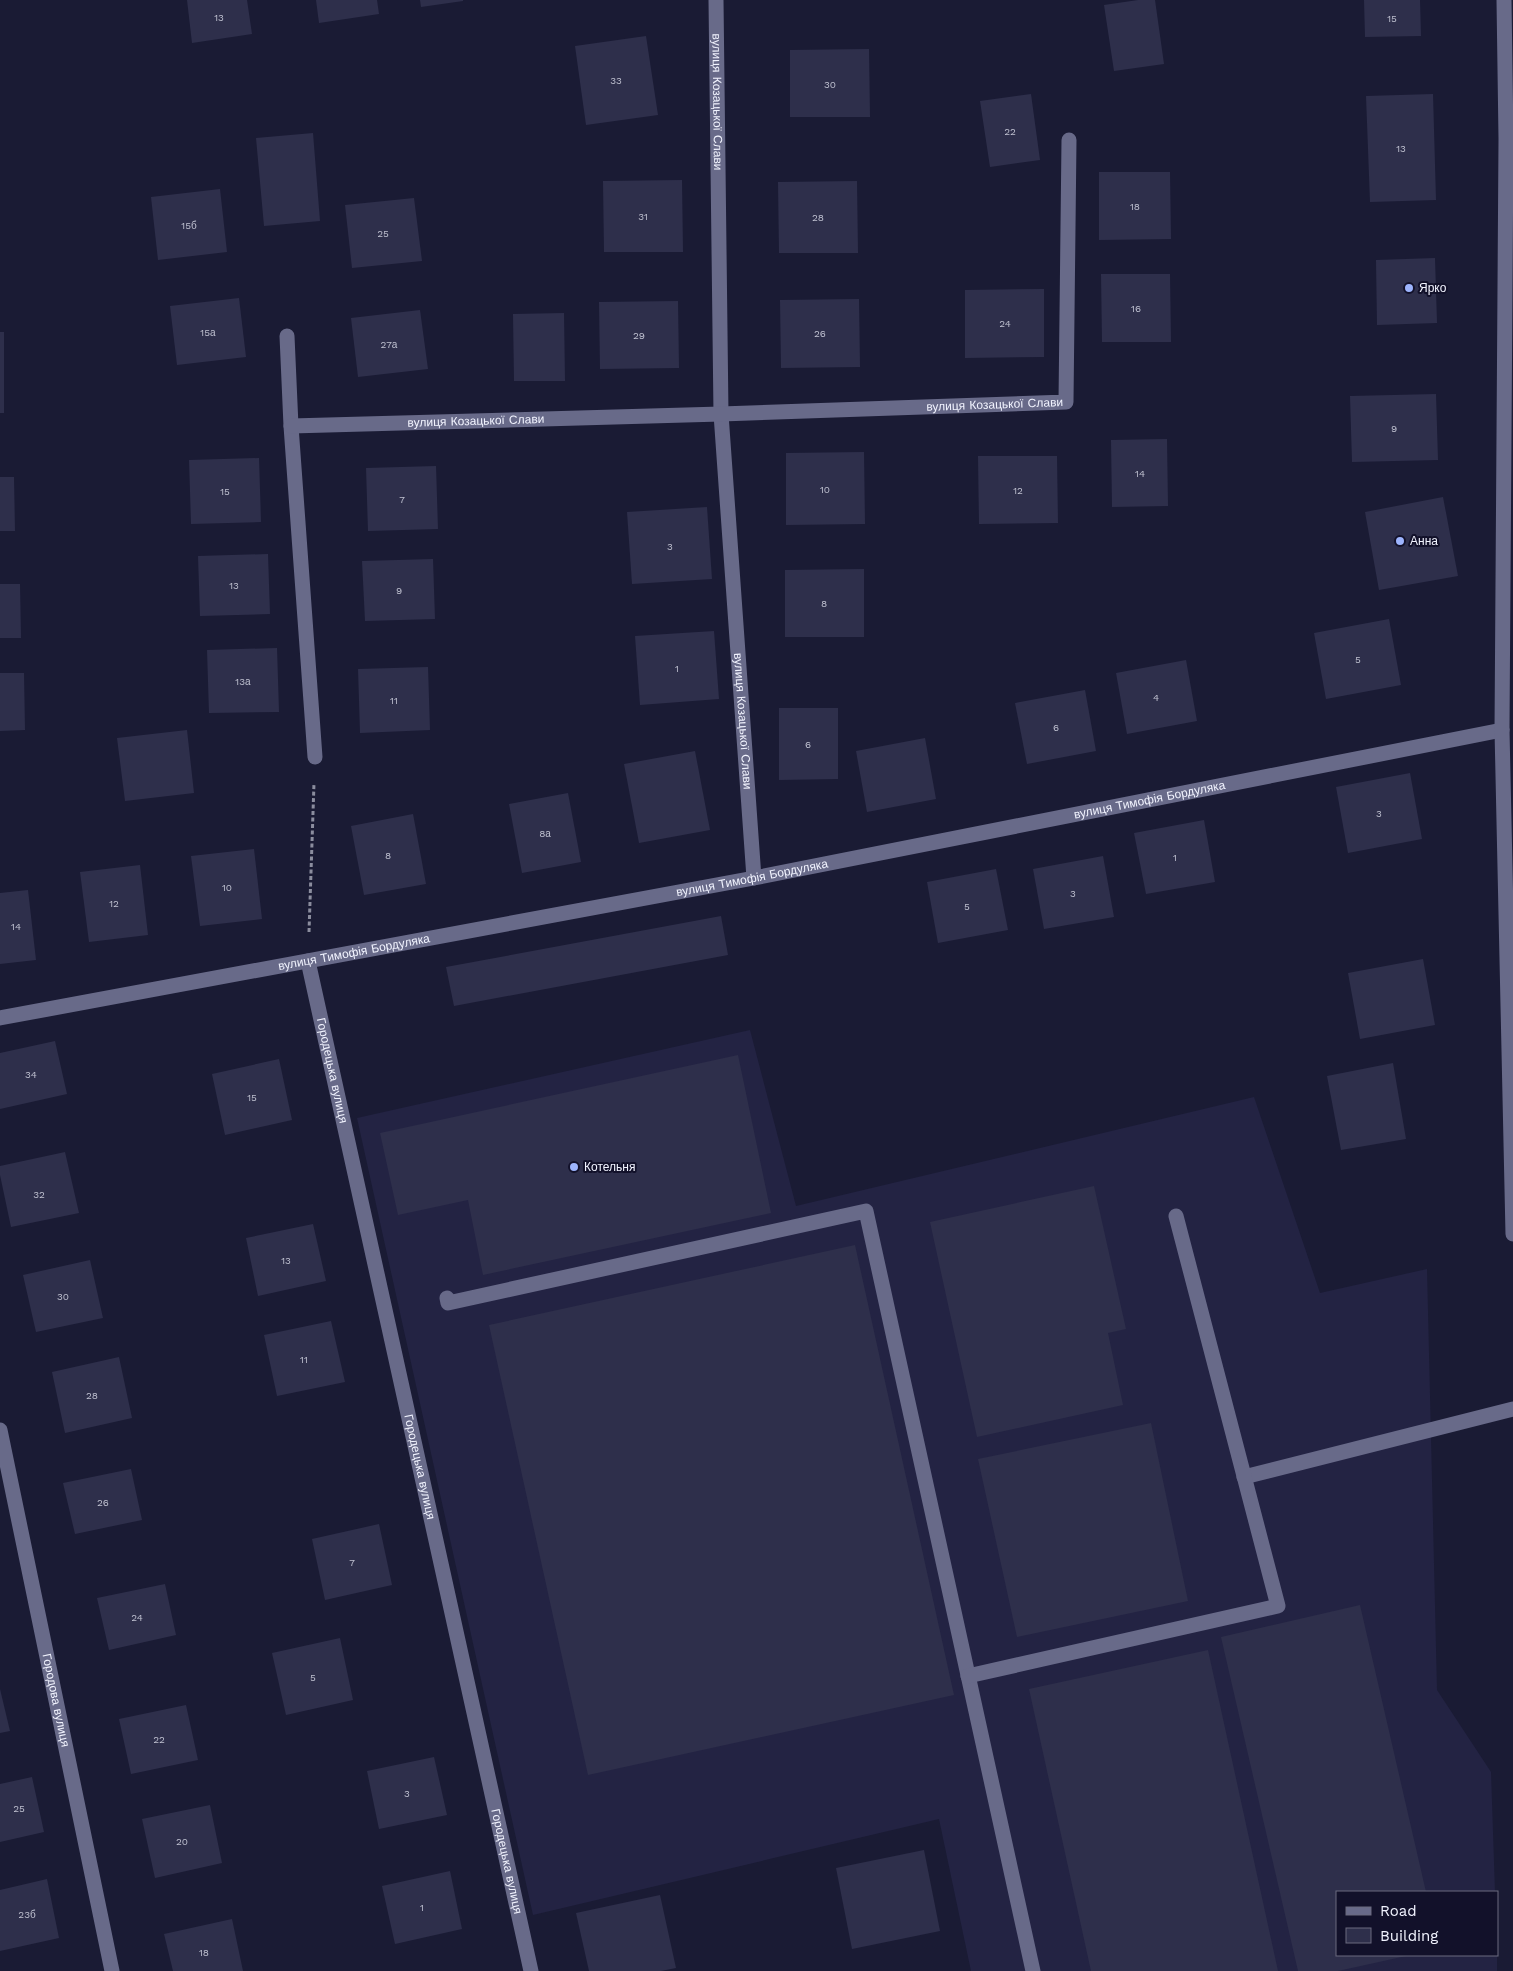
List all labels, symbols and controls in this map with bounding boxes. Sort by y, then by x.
house number: 13 [214,12,224,23]
house number: 15 [1387,13,1397,24]
street label: вулиця Козацької Слави [709,33,725,171]
house number: 33 [610,75,622,86]
house number: 30 [824,79,836,90]
house number: 22 [1004,126,1016,137]
house number: 13 [1396,143,1406,154]
house number: 18 [1130,201,1140,212]
house number: 31 [638,211,648,222]
house number: 28 [812,212,824,223]
house number: 15б [181,220,197,231]
house number: 25 [377,228,389,239]
place label: Ярко [1419,281,1447,295]
marker: Ярко [1403,282,1415,294]
house number: 16 [1131,303,1141,314]
house number: 24 [999,318,1011,329]
house number: 15а [200,327,216,338]
house number: 26 [814,328,826,339]
house number: 29 [633,330,645,341]
house number: 27а [381,339,398,350]
street label: вулиця Козацької Слави [926,395,1063,414]
street label: вулиця Козацької Слави [407,412,545,430]
house number: 9 [1391,423,1397,434]
house number: 14 [1135,468,1145,479]
house number: 10 [820,484,830,495]
house number: 12 [1013,485,1023,496]
house number: 15 [220,486,230,497]
house number: 7 [399,494,405,505]
place label: Анна [1410,534,1438,548]
marker: Анна [1394,535,1406,547]
house number: 3 [667,541,673,552]
house number: 13 [229,580,239,591]
house number: 9 [396,585,402,596]
house number: 8 [821,598,827,609]
street label: вулиця Козацької Слави [731,652,755,790]
house number: 5 [1355,654,1361,665]
house number: 1 [675,663,679,674]
house number: 13а [235,676,251,687]
house number: 4 [1153,692,1159,703]
house number: 11 [390,695,398,706]
house number: 6 [1053,722,1059,733]
house number: 6 [805,739,811,750]
street label: вулиця Тимофія Бордуляка [1072,778,1227,822]
house number: 3 [1376,808,1382,819]
house number: 8а [539,828,551,839]
house number: 8 [385,850,391,861]
house number: 1 [1173,852,1177,863]
street label: вулиця Тимофія Бордуляка [675,856,829,899]
house number: 10 [222,882,232,893]
house number: 3 [1070,888,1076,899]
house number: 12 [109,898,119,909]
house number: 5 [964,901,970,912]
house number: 14 [11,921,21,932]
street label: вулиця Тимофія Бордуляка [277,931,431,973]
street label: Городецька вулиця [314,1016,351,1124]
house number: 34 [25,1069,37,1080]
house number: 15 [247,1092,257,1103]
place label: Котельня [584,1160,635,1174]
marker: Котельня [568,1161,580,1173]
house number: 32 [33,1189,45,1200]
house number: 13 [281,1255,291,1266]
house number: 30 [57,1291,69,1302]
house number: 11 [300,1354,308,1365]
house number: 28 [86,1390,98,1401]
street label: Городецька вулиця [401,1413,438,1521]
house number: 26 [97,1497,109,1508]
house number: 7 [349,1557,355,1568]
house number: 24 [131,1612,143,1623]
street label: Городова вулиця [39,1652,72,1748]
house number: 5 [310,1672,316,1683]
house number: 22 [153,1734,165,1745]
house number: 3 [404,1788,410,1799]
house number: 25 [13,1803,25,1814]
street label: Городецька вулиця [488,1807,525,1915]
house number: 20 [176,1836,188,1847]
legend [1336,1891,1498,1956]
house number: 1 [420,1902,424,1913]
text: Road [1380,1902,1417,1920]
house number: 23б [18,1909,36,1920]
text: Building [1380,1927,1438,1945]
house number: 18 [199,1947,209,1958]

